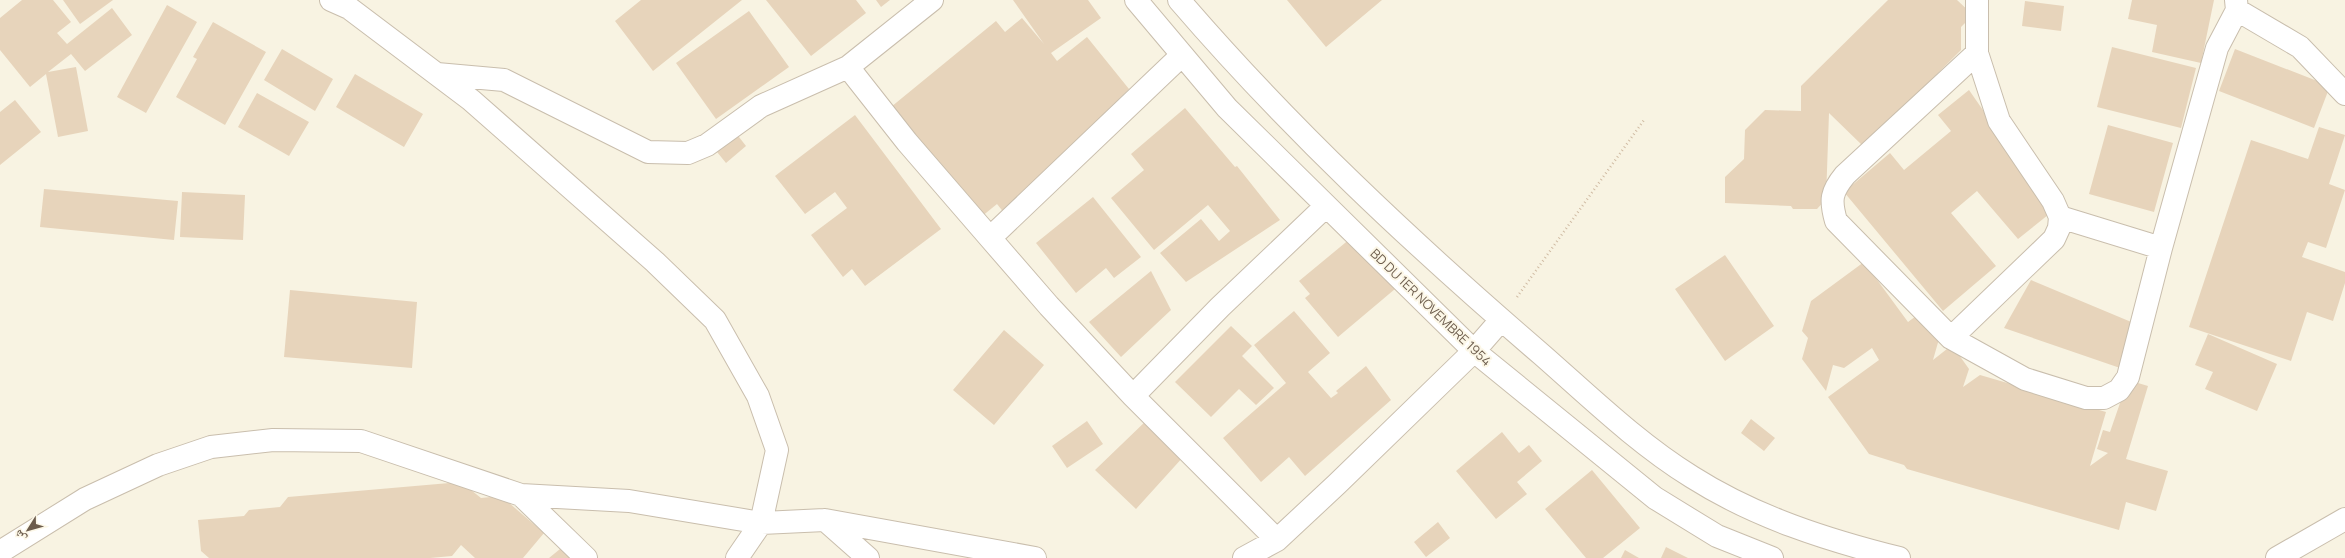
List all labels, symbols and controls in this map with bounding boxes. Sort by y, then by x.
street label: BD DU 1ER NOVEMBRE 1954 [1367,244,1496,370]
north arrow [8,510,48,550]
text: ش [10,526,30,545]

